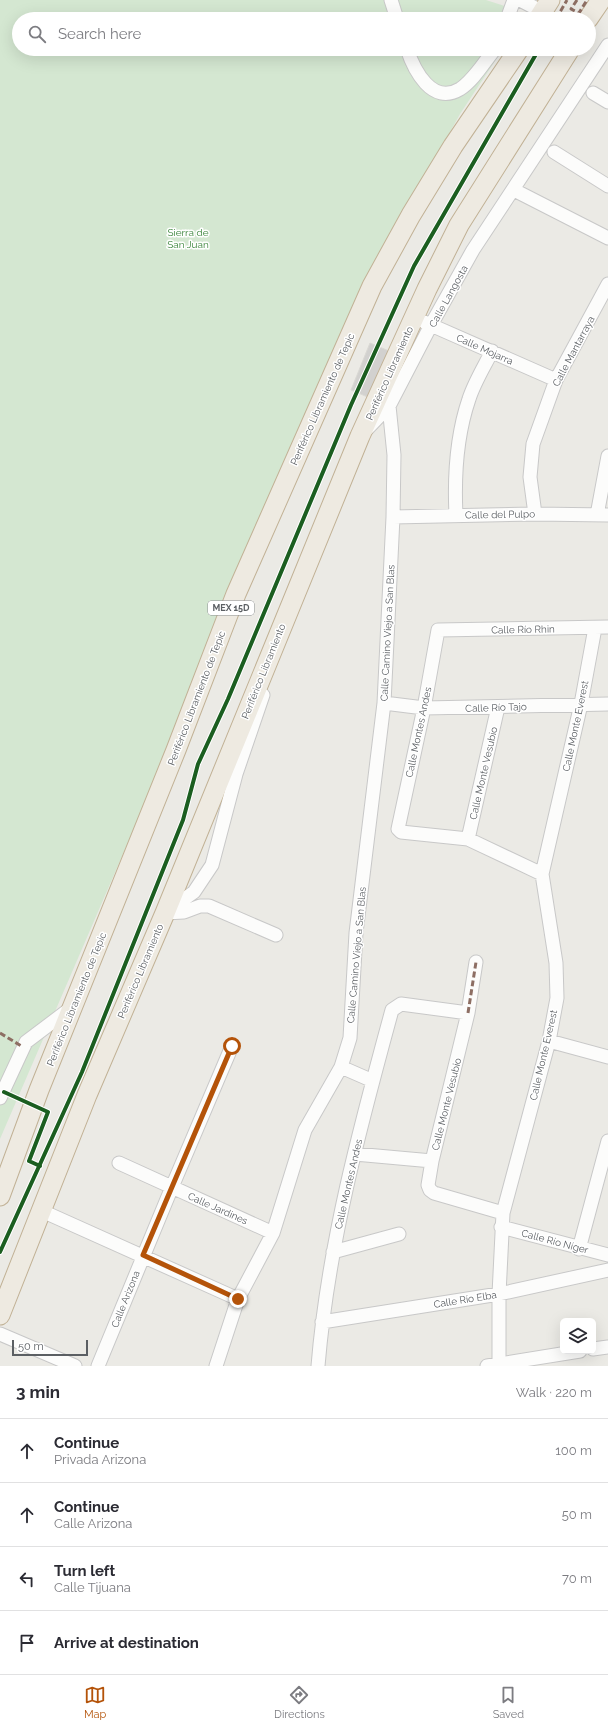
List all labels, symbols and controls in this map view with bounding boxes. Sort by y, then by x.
search box [12,12,596,56]
icon: search [26,23,48,45]
text: Search here [58,25,141,43]
park label: Sierra de San Juan [167,227,209,250]
street label: Calle Langosta [427,263,470,329]
street label: Calle Mantarraya [550,314,597,388]
street label: Periférico Libramiento [364,324,415,422]
street label: Periférico Libramiento de Tepic [288,331,357,467]
street label: Calle Mojarra [455,332,515,367]
street label: Calle del Pulpo [465,508,535,521]
street label: Calle Camino Viejo a San Blas [378,564,397,702]
road number: MEX 15D [208,601,254,615]
street label: Periférico Libramiento [239,622,288,720]
street label: Calle Río Rhin [491,623,555,636]
street label: Periférico Libramiento de Tepic [166,629,227,767]
street label: Calle Monte Everest [560,679,591,773]
street label: Calle Montes Andes [404,686,433,778]
street label: Calle Río Tajo [465,701,527,714]
street label: Calle Monte Vesubio [467,726,500,821]
street label: Calle Camino Viejo a San Blas [345,886,368,1024]
street label: Periférico Libramiento [116,922,165,1020]
street label: Periférico Libramiento de Tepic [45,930,109,1068]
street label: Calle Monte Everest [528,1008,559,1101]
route start [223,1037,241,1055]
street label: Calle Monte Vesubio [430,1057,463,1152]
street label: Calle Montes Andes [333,1138,364,1230]
street label: Calle Jardines [186,1190,250,1227]
street label: Calle Río Níger [520,1227,590,1256]
street label: Calle Arizona [109,1269,142,1329]
street label: Calle Río Elba [433,1289,497,1310]
route end [229,1290,247,1308]
map controls [560,1318,596,1354]
button: layers [560,1318,596,1354]
scale bar [12,1338,88,1357]
text: 50 m [18,1340,44,1353]
text: 3 min [16,1382,60,1402]
text: Walk · 220 m [516,1385,592,1400]
text: Continue [54,1434,119,1452]
icon: ahead [16,1440,38,1462]
text: 100 m [555,1443,592,1458]
text: Privada Arizona [54,1452,146,1467]
text: Continue [54,1498,119,1516]
icon: ahead [16,1504,38,1526]
text: 50 m [562,1507,592,1522]
text: Calle Arizona [54,1516,132,1531]
text: Turn left [54,1562,115,1580]
icon: left [16,1568,38,1590]
text: 70 m [562,1571,592,1586]
text: Calle Tijuana [54,1580,131,1595]
icon: arrive [16,1632,38,1654]
text: Arrive at destination [54,1634,199,1652]
tab: Map [84,1684,106,1721]
tab: Directions [274,1684,325,1721]
tab: Saved [493,1684,524,1721]

